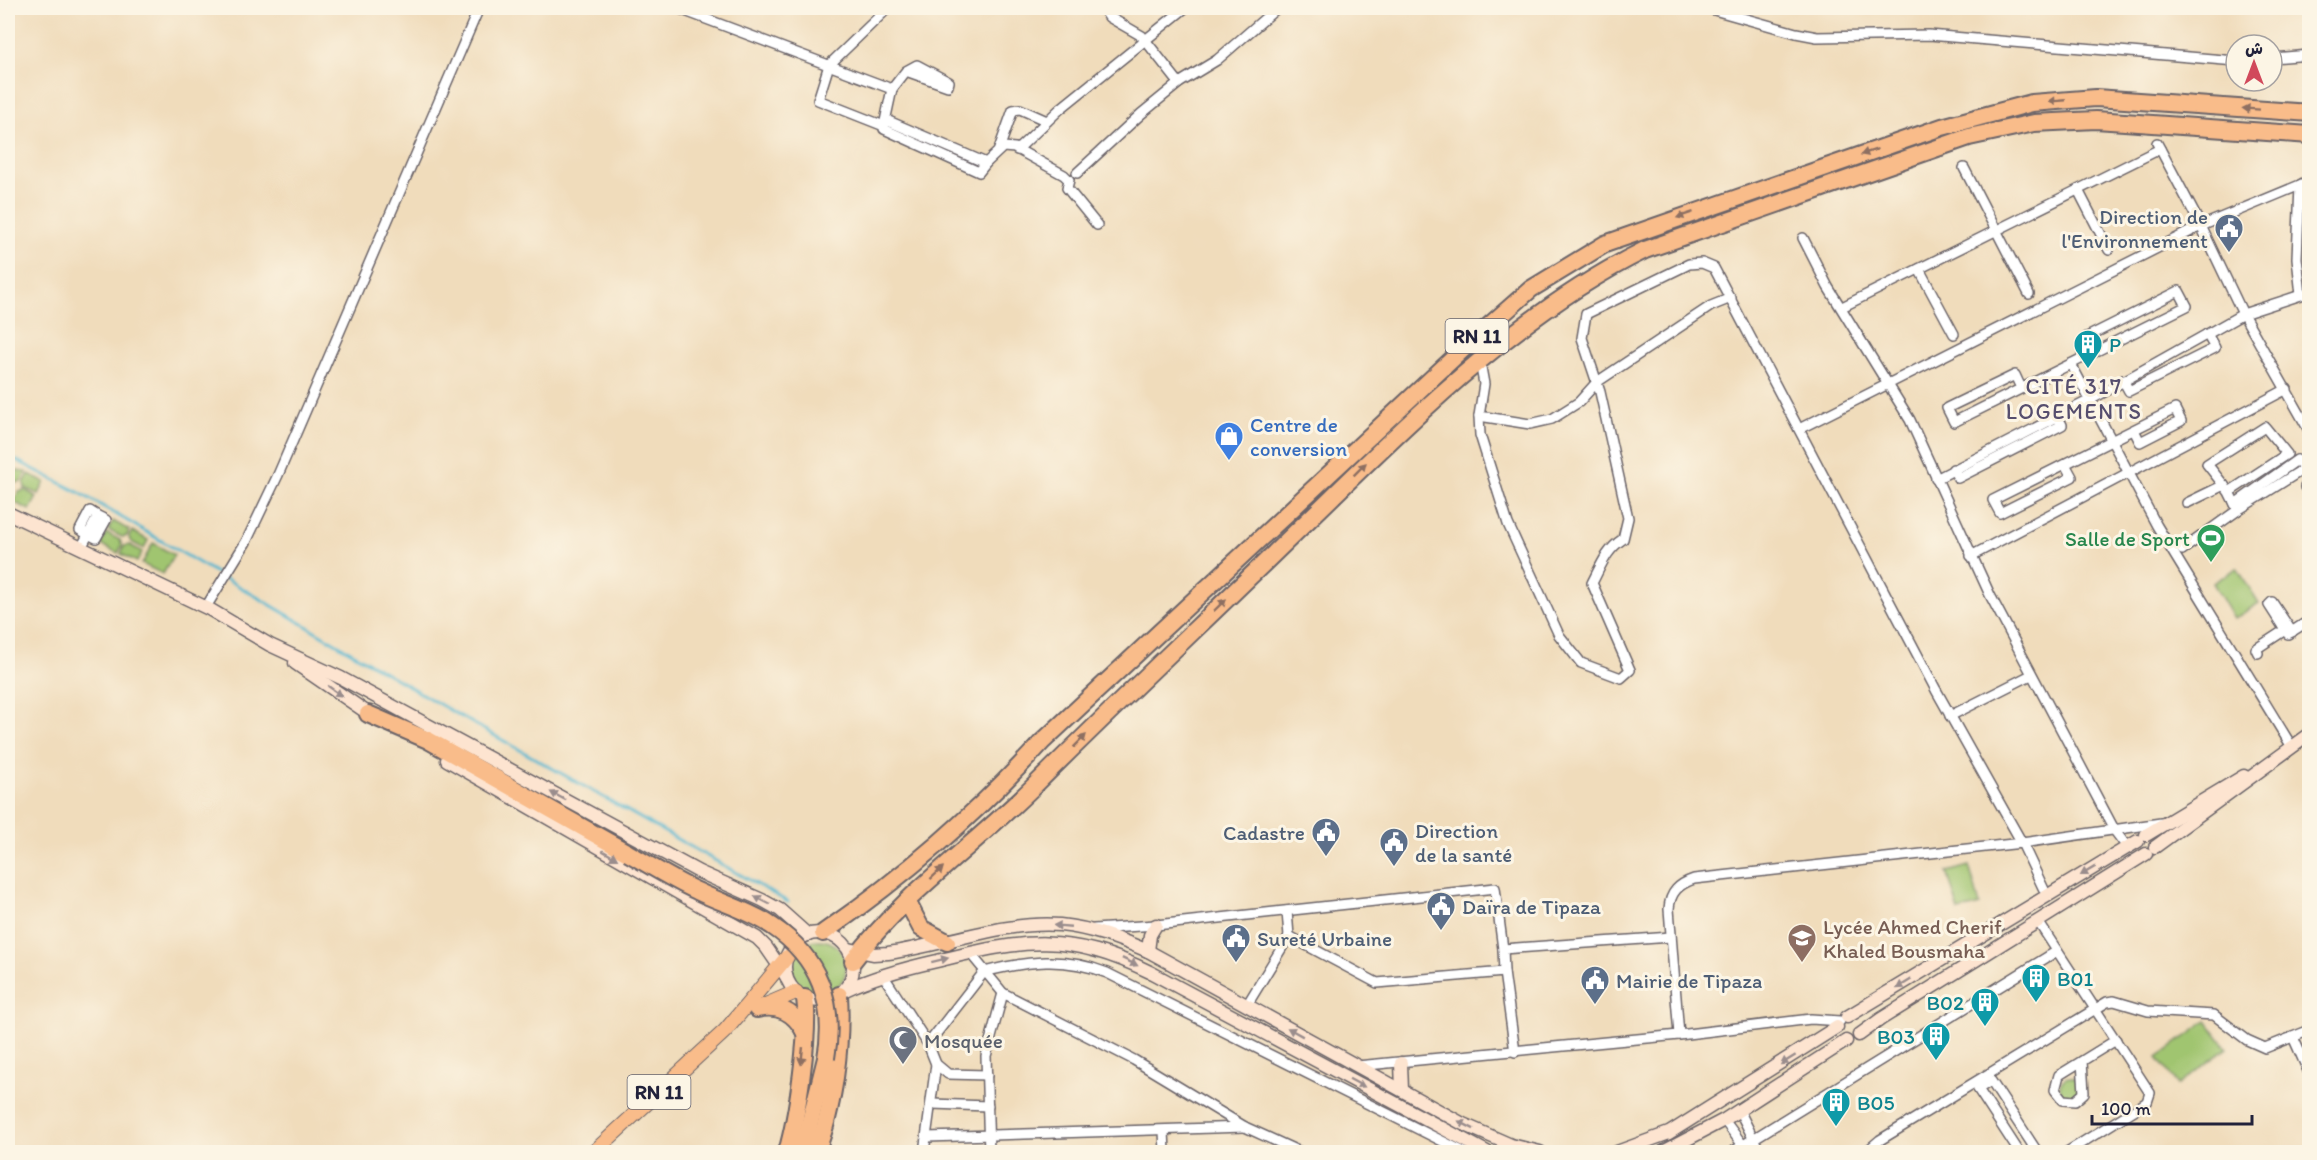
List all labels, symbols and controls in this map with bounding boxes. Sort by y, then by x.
north arrow [2224,33,2284,93]
text: ش [2245,39,2263,58]
one-way arrow [2047,96,2066,105]
one-way arrow [2242,105,2261,114]
one-way arrow [1860,148,1878,157]
place label: Direction de l'Environnement [2061,204,2208,253]
one-way arrow [1675,211,1693,220]
public building icon: Direction de l'Environnement [2213,212,2245,254]
road number: RN 11 [1446,319,1508,353]
building icon: P [2072,328,2104,370]
place label: P [2109,332,2121,357]
district label: CITÉ 317 LOGEMENTS [2006,373,2142,425]
place label: Centre de conversion [1250,412,1347,461]
shop icon: Centre de conversion [1213,420,1245,462]
one-way arrow [1353,463,1367,477]
sports icon: Salle de Sport [2195,522,2227,564]
place label: Salle de Sport [2065,526,2190,551]
one-way arrow [1213,598,1228,612]
one-way arrow [326,685,342,697]
one-way arrow [1073,733,1087,748]
one-way arrow [550,792,567,801]
public building icon: Cadastre [1310,816,1342,858]
place label: Direction de la santé [1415,818,1512,867]
place label: Cadastre [1223,820,1305,845]
public building icon: Direction de la santé [1378,826,1410,868]
one-way arrow [602,850,619,860]
one-way arrow [2079,866,2096,876]
one-way arrow [929,867,944,880]
public building icon: Daïra de Tipaza [1425,890,1457,932]
place label: Daïra de Tipaza [1462,894,1601,919]
one-way arrow [753,895,770,905]
place label: Lycée Ahmed Cherif Khaled Bousmaha [1823,914,2002,963]
one-way arrow [1052,921,1071,931]
public building icon: Sureté Urbaine [1220,922,1252,964]
school or university icon: Lycée Ahmed Cherif Khaled Bousmaha [1786,922,1818,964]
place label: Sureté Urbaine [1257,926,1392,951]
one-way arrow [931,955,949,964]
one-way arrow [1121,957,1138,967]
building icon: B01 [2020,962,2052,1004]
public building icon: Mairie de Tipaza [1579,964,1611,1006]
place label: B01 [2057,966,2094,991]
place label: Mairie de Tipaza [1616,968,1762,993]
one-way arrow [1896,979,1912,990]
building icon: B02 [1969,986,2001,1028]
place label: B02 [1926,990,1964,1015]
building icon: B03 [1920,1020,1952,1062]
mosque icon: Mosquée [887,1024,919,1066]
place label: B03 [1877,1024,1915,1049]
one-way arrow [1286,1027,1303,1037]
place label: Mosquée [924,1028,1003,1053]
one-way arrow [798,1047,807,1066]
one-way arrow [1780,1055,1796,1066]
road number: RN 11 [628,1075,690,1109]
one-way arrow [1349,1078,1366,1088]
building icon: B05 [1820,1086,1852,1128]
scale bar [2092,1088,2252,1126]
place label: B05 [1857,1090,1895,1115]
text: 100 m [2101,1098,2151,1120]
one-way arrow [1457,1120,1474,1130]

